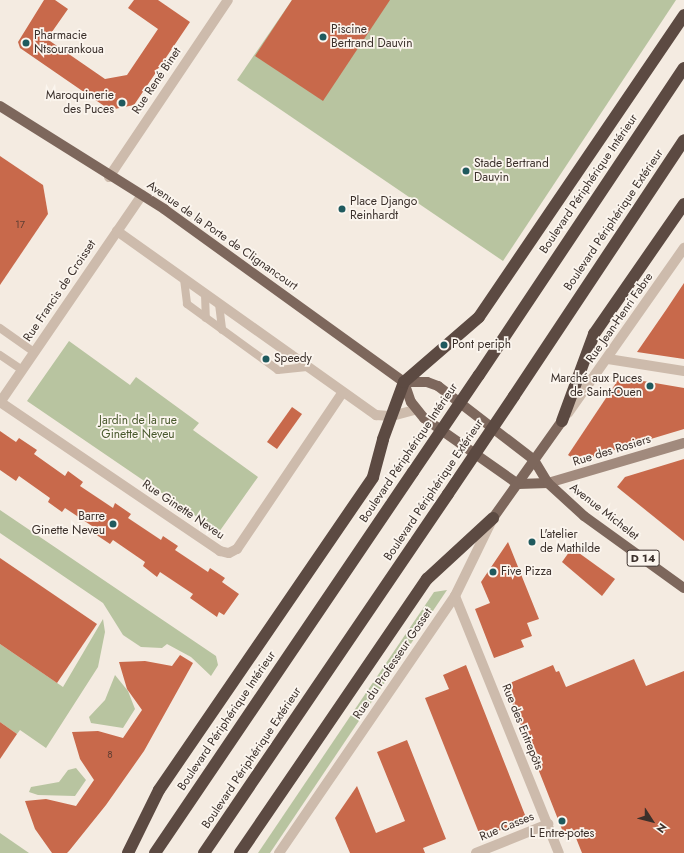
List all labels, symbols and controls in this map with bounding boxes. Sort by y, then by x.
place label: Piscine Bertrand Dauvin [331,23,412,51]
place label: Pharmacie Ntsourankoua [34,29,104,57]
marker: Piscine Bertrand Dauvin [318,32,328,42]
marker: Pharmacie Ntsourankoua [21,38,31,48]
street label: Rue René Binet [130,45,184,117]
place label: Maroquinerie des Puces [46,89,114,117]
marker: Maroquinerie des Puces [117,98,127,108]
street label: Boulevard Périphérique Intérieur [537,112,641,256]
street label: Boulevard Périphérique Extérieur [561,147,667,293]
place label: Stade Bertrand Dauvin [474,157,549,185]
marker: Stade Bertrand Dauvin [461,166,471,176]
street label: Avenue de la Porte de Clignancourt [144,178,300,294]
place label: Place Django Reinhardt [350,195,417,223]
marker: Place Django Reinhardt [337,204,347,214]
house number: 17 [15,219,25,231]
street label: Rue Francis de Croisset [21,238,99,344]
street label: Rue Jean-Henri Fabre [583,270,657,366]
place label: Pont periph [452,338,511,352]
marker: Pont periph [439,340,449,350]
place label: Speedy [274,352,312,366]
marker: Speedy [261,354,271,364]
place label: Marché aux Puces de Saint-Ouen [551,372,642,400]
street label: Boulevard Périphérique Intérieur [357,381,461,525]
marker: Marché aux Puces de Saint-Ouen [645,381,655,391]
park label: Jardin de la rue Ginette Neveu [99,414,177,442]
street label: Boulevard Périphérique Extérieur [381,417,487,563]
street label: Rue des Rosiers [571,432,653,470]
street label: Rue Ginette Neveu [139,477,227,543]
street label: Avenue Michelet [567,481,641,543]
place label: Barre Ginette Neveu [32,510,105,538]
marker: Barre Ginette Neveu [108,519,118,529]
place label: L'atelier de Mathilde [540,528,600,556]
marker: L'atelier de Mathilde [527,537,537,547]
road number: D 14 [626,549,660,567]
place label: Five Pizza [501,565,552,579]
marker: Five Pizza [488,567,498,577]
street label: Rue du Professeur Gosset [351,606,435,722]
street label: Boulevard Périphérique Intérieur [175,649,279,793]
street label: Rue des Entrepôts [498,682,546,772]
street label: Boulevard Périphérique Extérieur [199,685,305,831]
house number: 8 [107,749,113,761]
north arrow [632,801,672,841]
street label: Rue Casses [478,810,536,844]
marker: L Entre-potes [557,816,567,826]
text: N [653,820,671,836]
place label: L Entre-potes [530,827,594,841]

